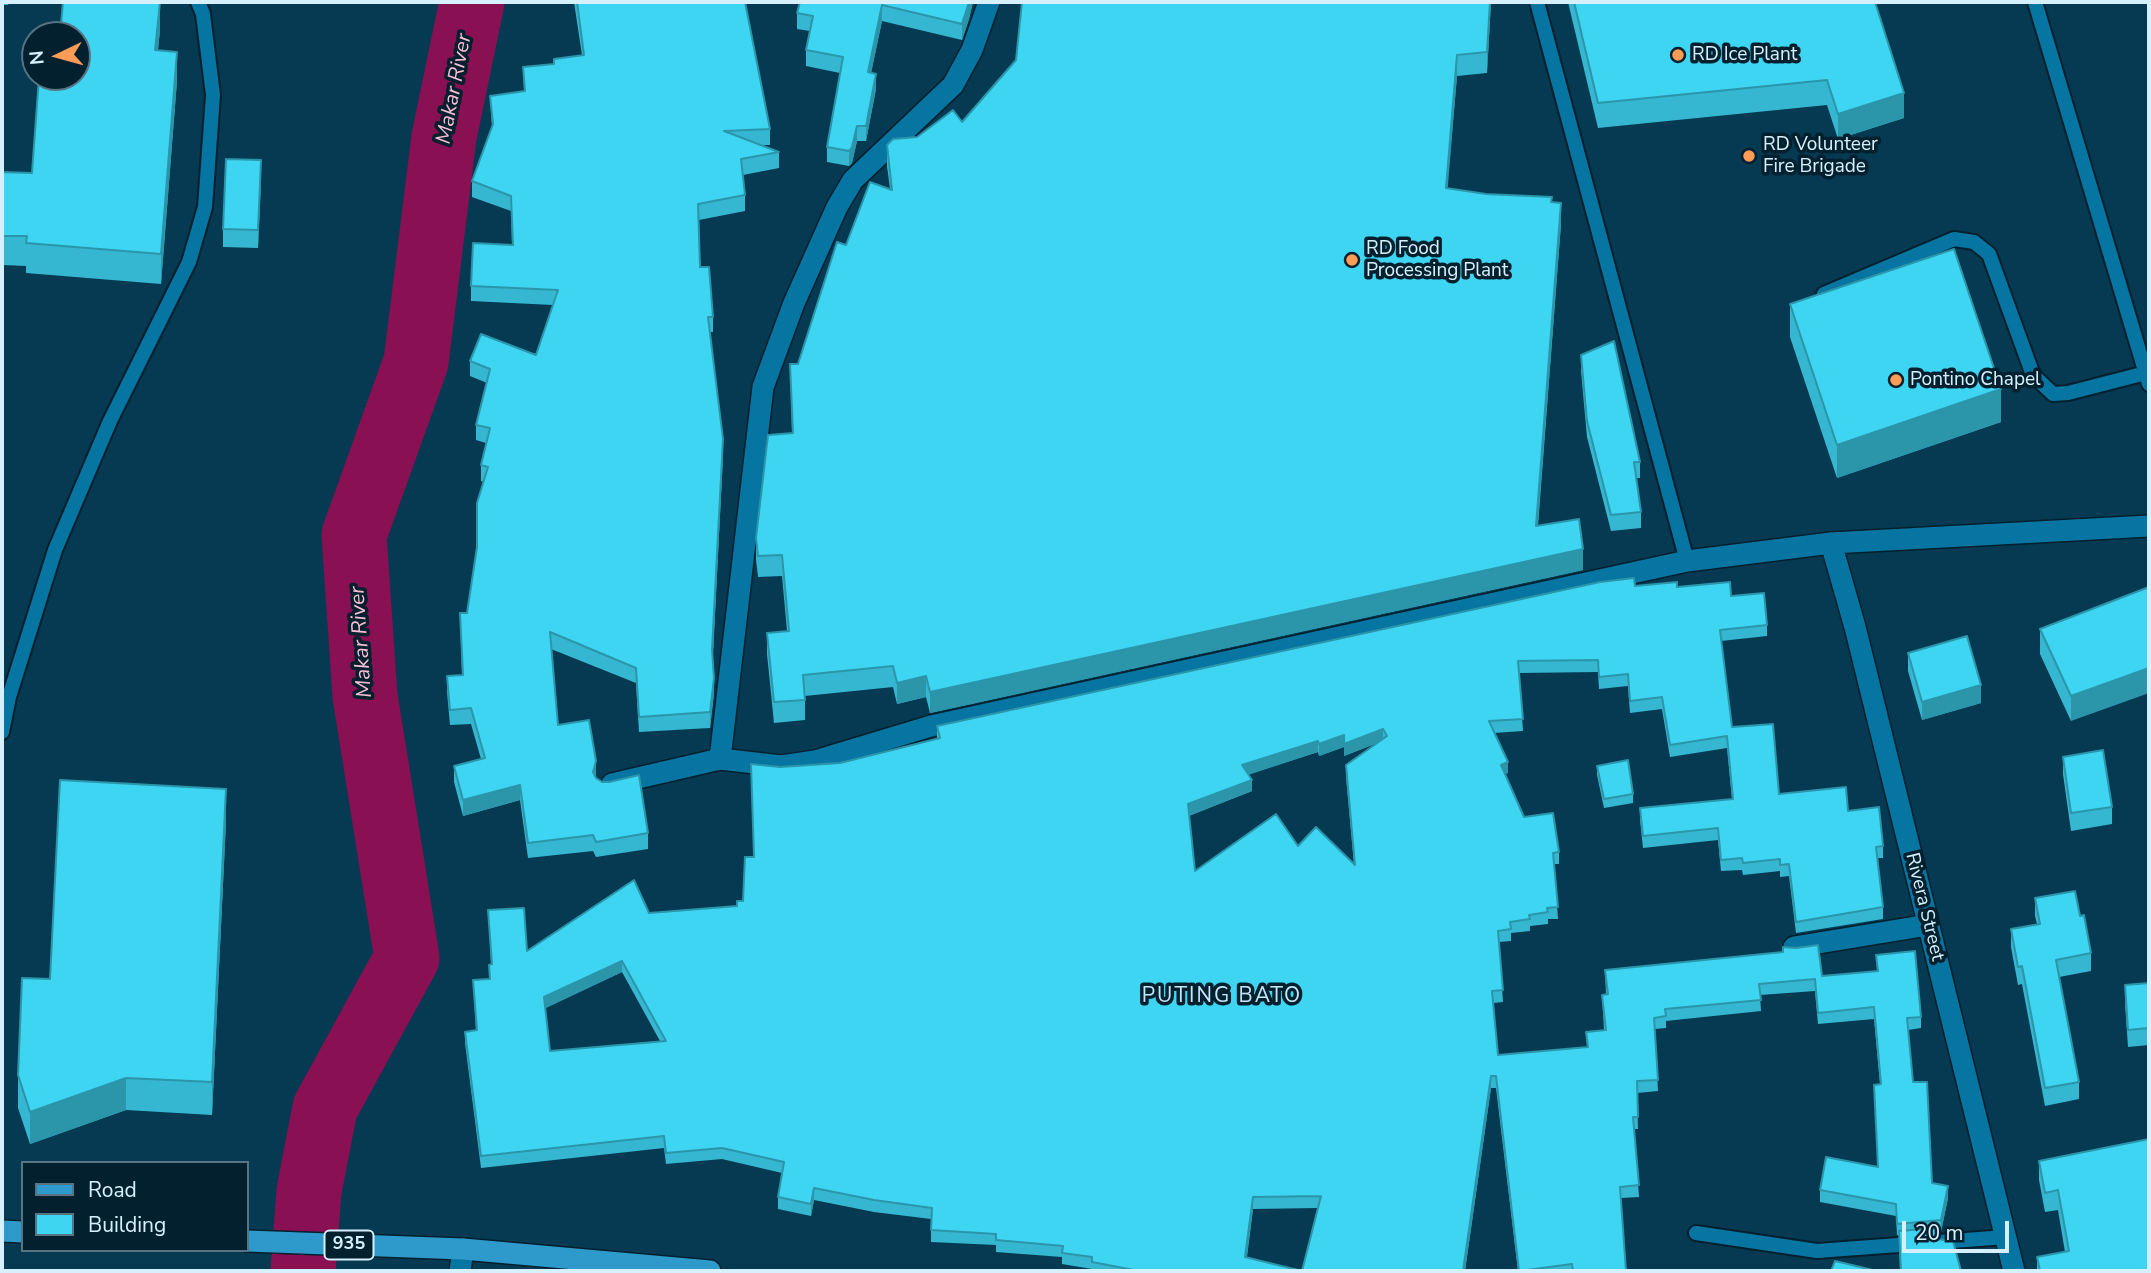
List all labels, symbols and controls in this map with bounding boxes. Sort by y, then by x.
north arrow [21,21,91,91]
water label: Makar River [432,32,478,146]
place label: RD Ice Plant [1692,44,1797,66]
marker: RD Ice Plant [1670,47,1686,63]
text: N [24,49,51,66]
place label: RD Volunteer Fire Brigade [1763,134,1878,178]
marker: RD Volunteer Fire Brigade [1741,148,1757,164]
place label: RD Food Processing Plant [1366,238,1508,282]
marker: RD Food Processing Plant [1344,252,1360,268]
place label: Pontino Chapel [1910,369,2041,391]
marker: Pontino Chapel [1888,372,1904,388]
water label: Makar River [346,585,378,699]
street label: Rivera Street [1900,851,1948,963]
district label: PUTING BATO [1143,984,1301,1010]
legend [21,1161,248,1252]
text: Road [88,1176,137,1204]
scale bar [1906,1206,2013,1250]
text: Building [88,1211,166,1239]
text: 20 m [1915,1219,1964,1247]
road number: 935 [324,1230,374,1260]

